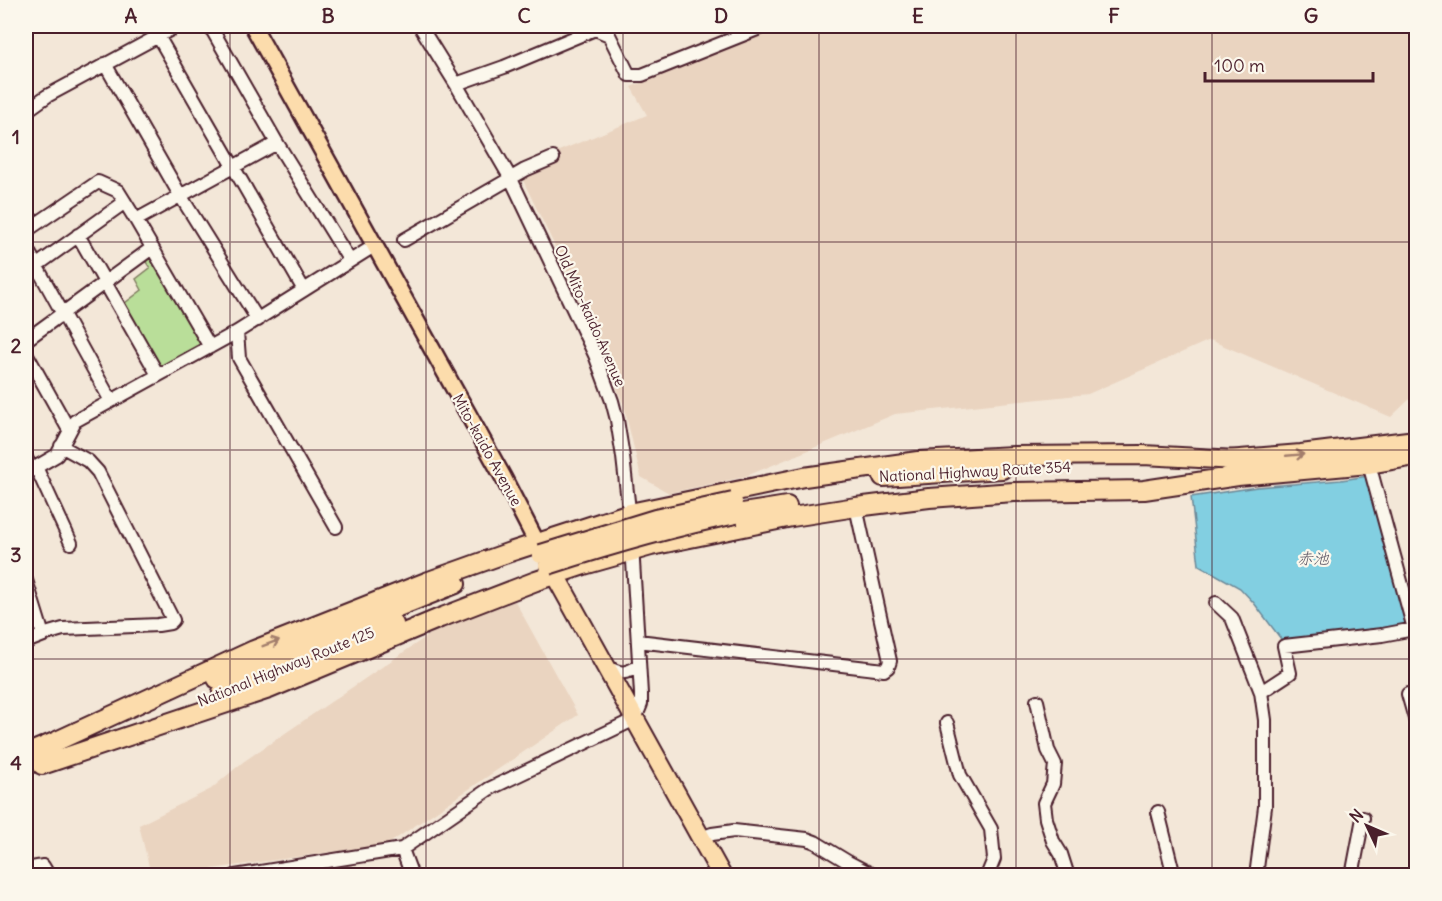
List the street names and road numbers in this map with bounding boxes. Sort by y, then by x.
street label: Old Mito-kaido Avenue [551,242,630,390]
street label: Mito-kaido Avenue [449,390,526,509]
street label: National Highway Route 354 [878,457,1072,486]
street label: National Highway Route 125 [195,622,377,711]

